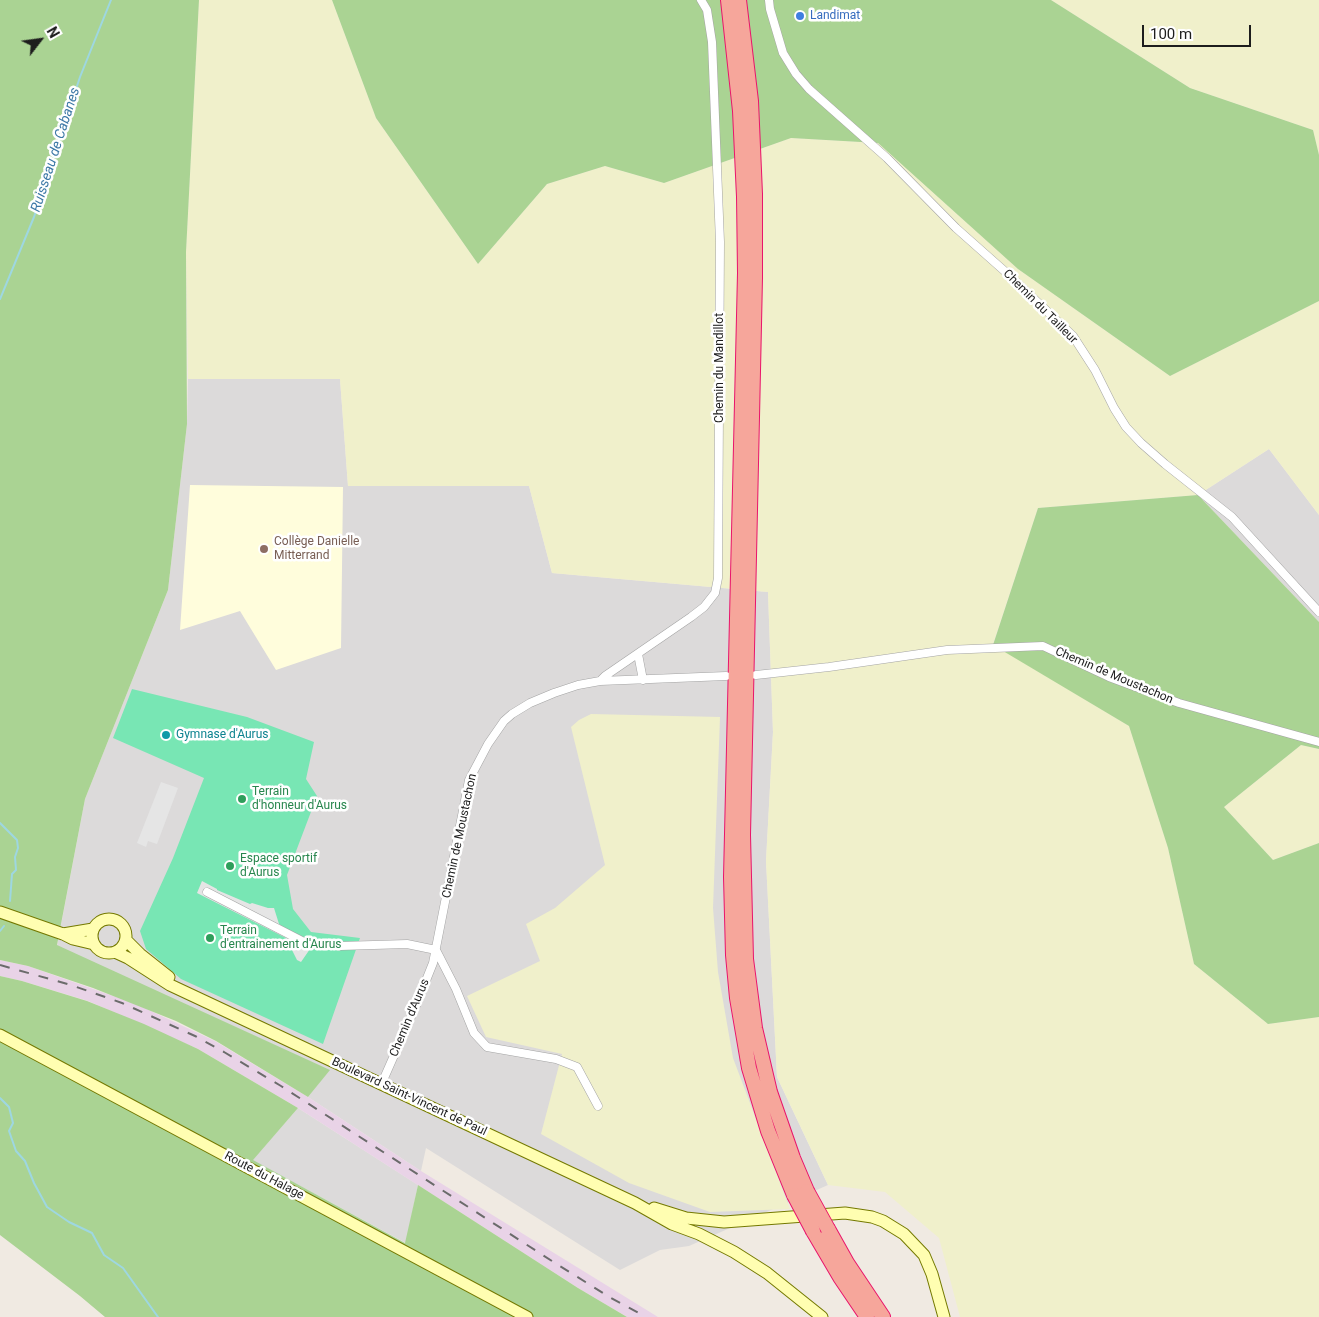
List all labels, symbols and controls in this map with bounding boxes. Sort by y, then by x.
place label: Landimat [810,9,860,23]
marker: Landimat [794,10,806,22]
north arrow [15,15,65,65]
scale bar [1144,15,1253,47]
text: N [44,24,62,41]
text: 100 m [1150,25,1192,43]
water label: Ruisseau de Cabanes [28,86,84,214]
street label: Chemin du Tailleur [1000,267,1080,347]
street label: Chemin du Mandillot [713,313,727,423]
place label: Collège Danielle Mitterrand [274,535,359,563]
marker: Collège Danielle Mitterrand [258,543,270,555]
street label: Chemin de Moustachon [1053,645,1175,707]
place label: Gymnase d'Aurus [176,728,268,742]
marker: Gymnase d'Aurus [160,729,172,741]
street label: Chemin de Moustachon [440,772,480,900]
place label: Terrain d'honneur d'Aurus [252,785,347,813]
marker: Terrain d'honneur d'Aurus [236,793,248,805]
place label: Espace sportif d'Aurus [240,852,317,880]
marker: Espace sportif d'Aurus [224,860,236,872]
place label: Terrain d'entrainement d'Aurus [220,924,342,952]
marker: Terrain d'entrainement d'Aurus [204,932,216,944]
street label: Chemin d'Aurus [387,977,433,1059]
street label: Boulevard Saint-Vincent de Paul [329,1055,489,1139]
street label: Route du Halage [222,1149,306,1203]

